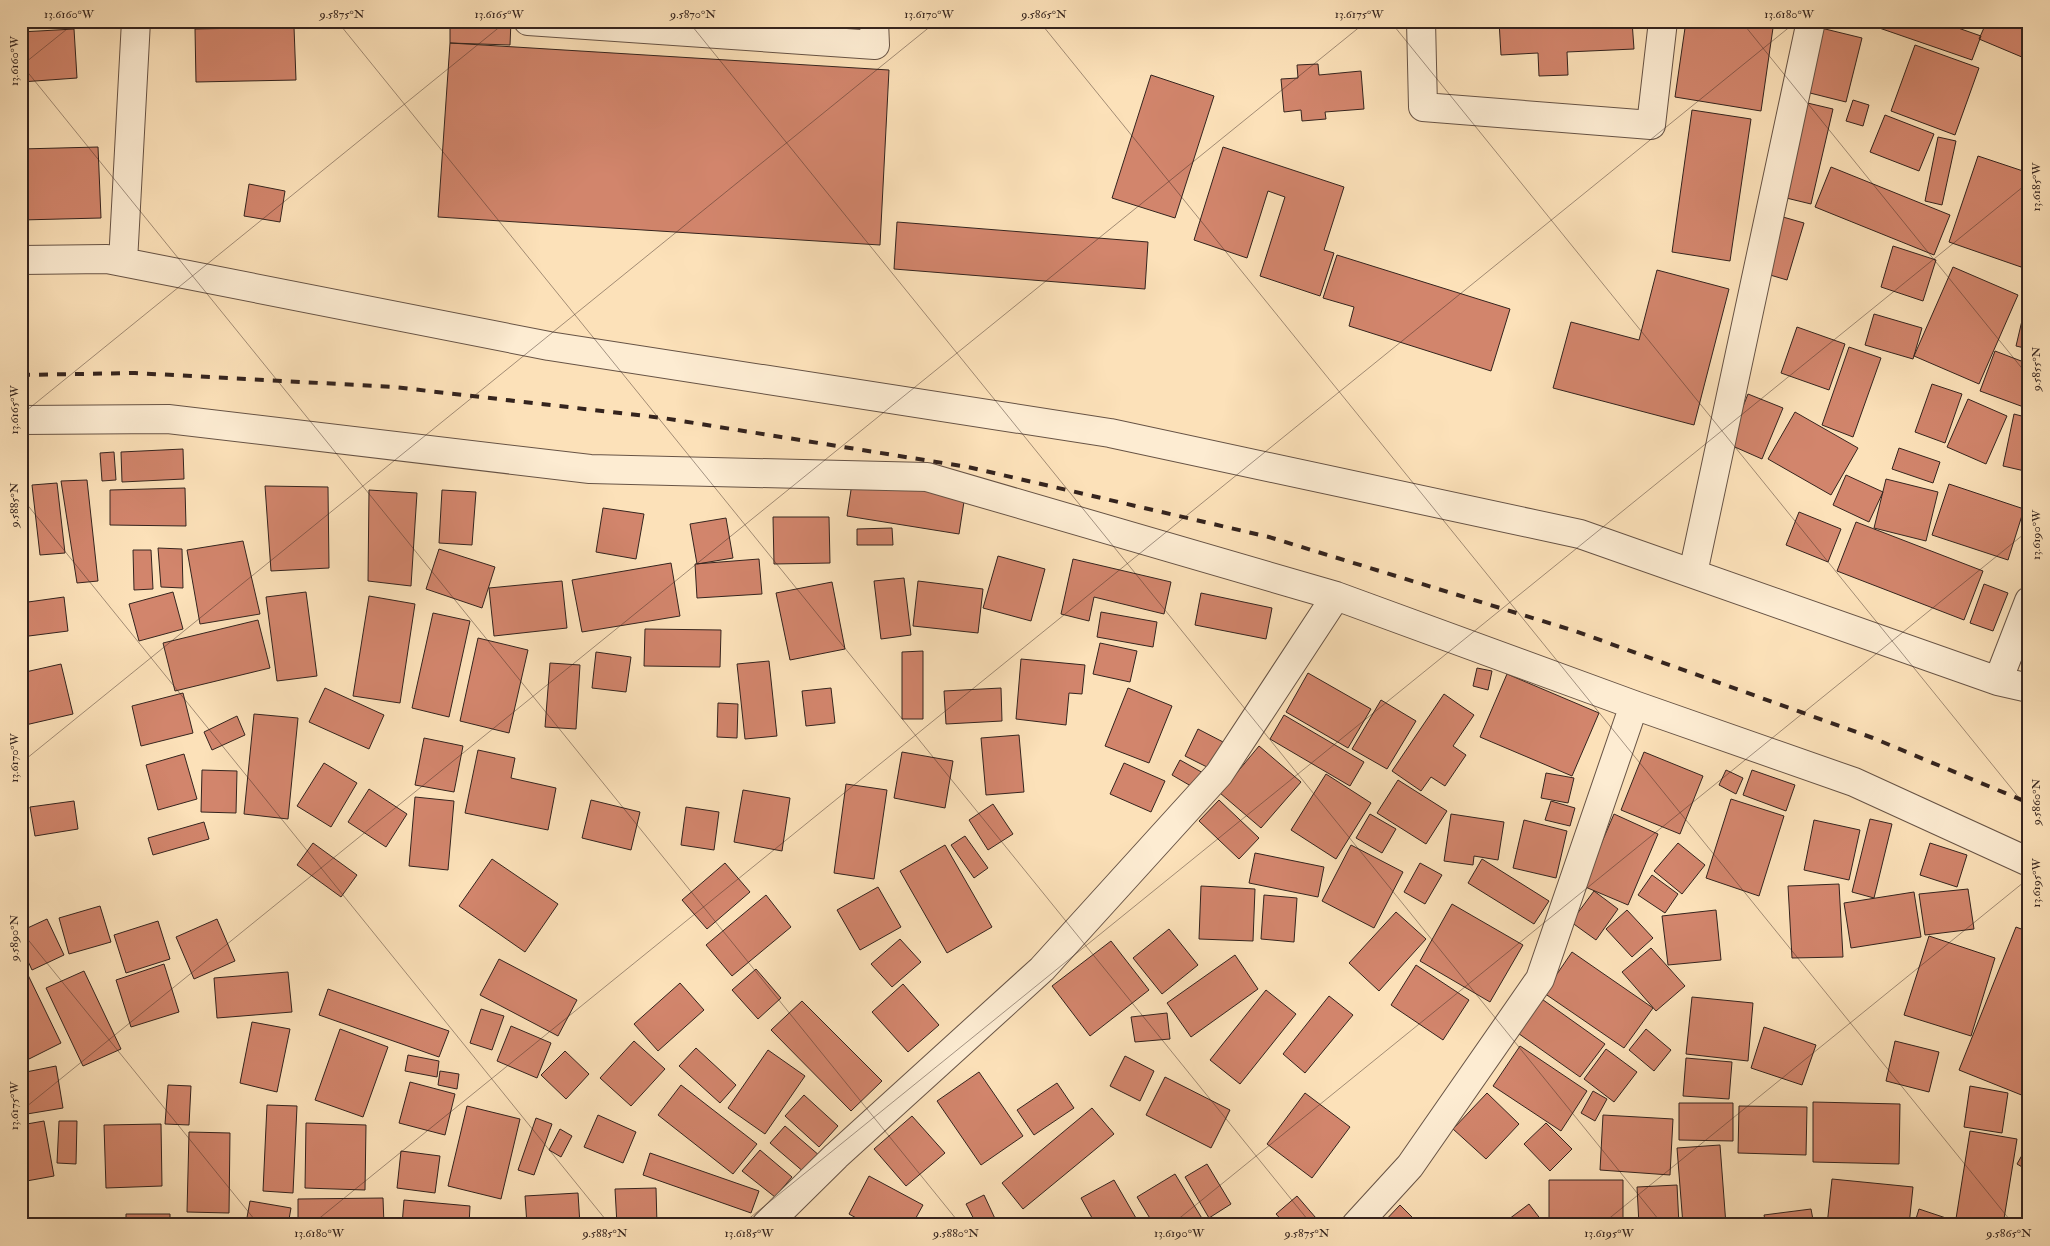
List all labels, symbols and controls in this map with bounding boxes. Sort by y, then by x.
text: 13.6160°W [44,7,95,22]
text: 9.5875°N [319,7,365,22]
text: 13.6165°W [474,7,524,22]
text: 9.5870°N [669,7,716,22]
text: 13.6170°W [904,7,955,22]
text: 9.5865°N [1020,7,1067,22]
text: 13.6175°W [1335,7,1384,22]
text: 13.6180°W [1764,7,1815,22]
text: 13.6160°W [7,35,22,86]
text: 13.6185°W [2029,162,2044,211]
text: 9.5855°N [2029,346,2044,392]
text: 13.6165°W [7,385,22,435]
text: 9.5885°N [7,482,22,529]
text: 13.6190°W [2029,509,2044,560]
text: 13.6170°W [7,732,22,783]
text: 9.5860°N [2029,779,2044,826]
text: 13.6195°W [2029,858,2044,908]
text: 9.5890°N [7,915,22,962]
text: 13.6175°W [7,1081,22,1130]
text: 13.6180°W [294,1226,345,1241]
text: 9.5885°N [581,1226,628,1241]
text: 13.6185°W [725,1226,774,1241]
text: 9.5880°N [932,1226,979,1241]
text: 13.6190°W [1154,1226,1205,1241]
text: 9.5875°N [1284,1226,1330,1241]
text: 13.6195°W [1584,1226,1634,1241]
text: 9.5865°N [1985,1226,2032,1241]

